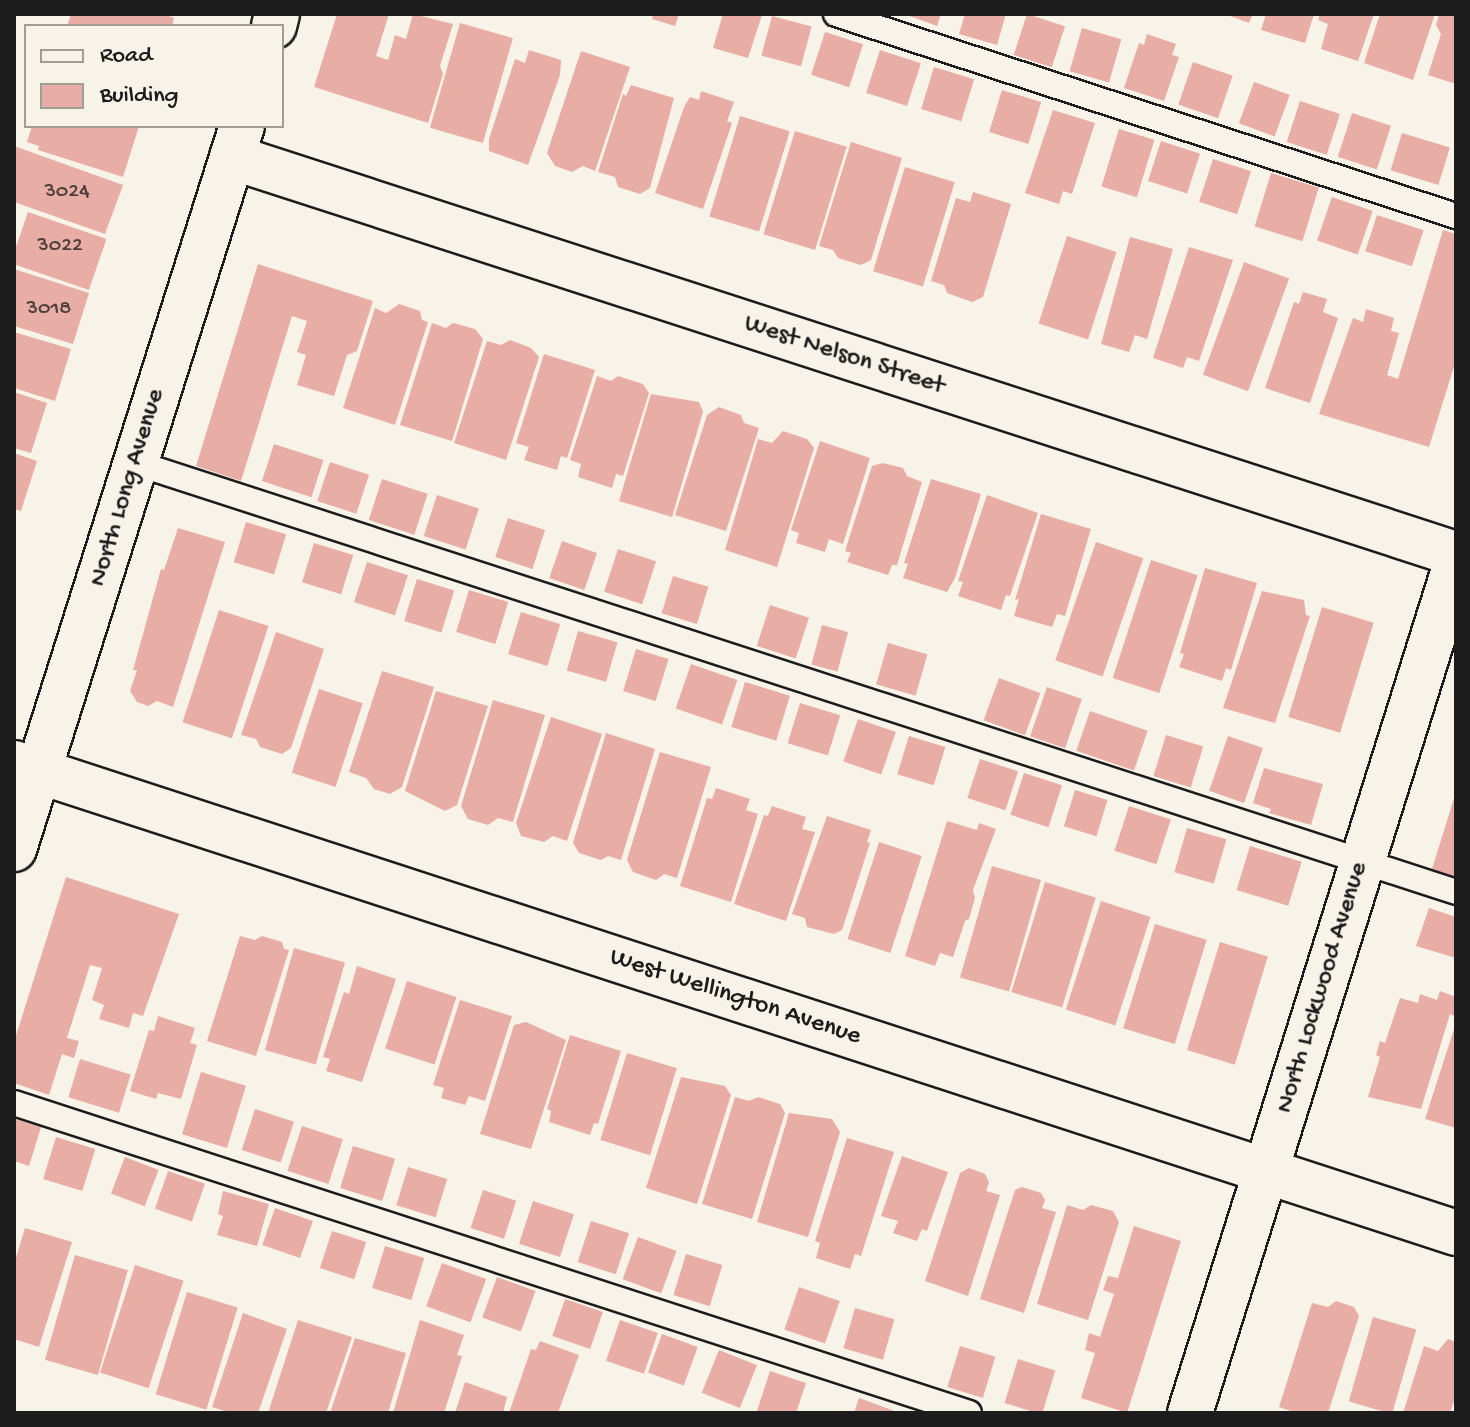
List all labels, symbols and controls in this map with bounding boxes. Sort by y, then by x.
legend [24,24,284,128]
text: Road [100,42,152,71]
text: Building [100,82,178,111]
house number: 3024 [44,180,90,206]
house number: 3022 [37,234,83,260]
house number: 3018 [27,297,71,323]
street label: West Nelson Street [740,309,948,403]
street label: North Long Avenue [83,385,173,591]
street label: North Lockwood Avenue [1270,859,1376,1117]
street label: West Wellington Avenue [605,943,865,1053]

